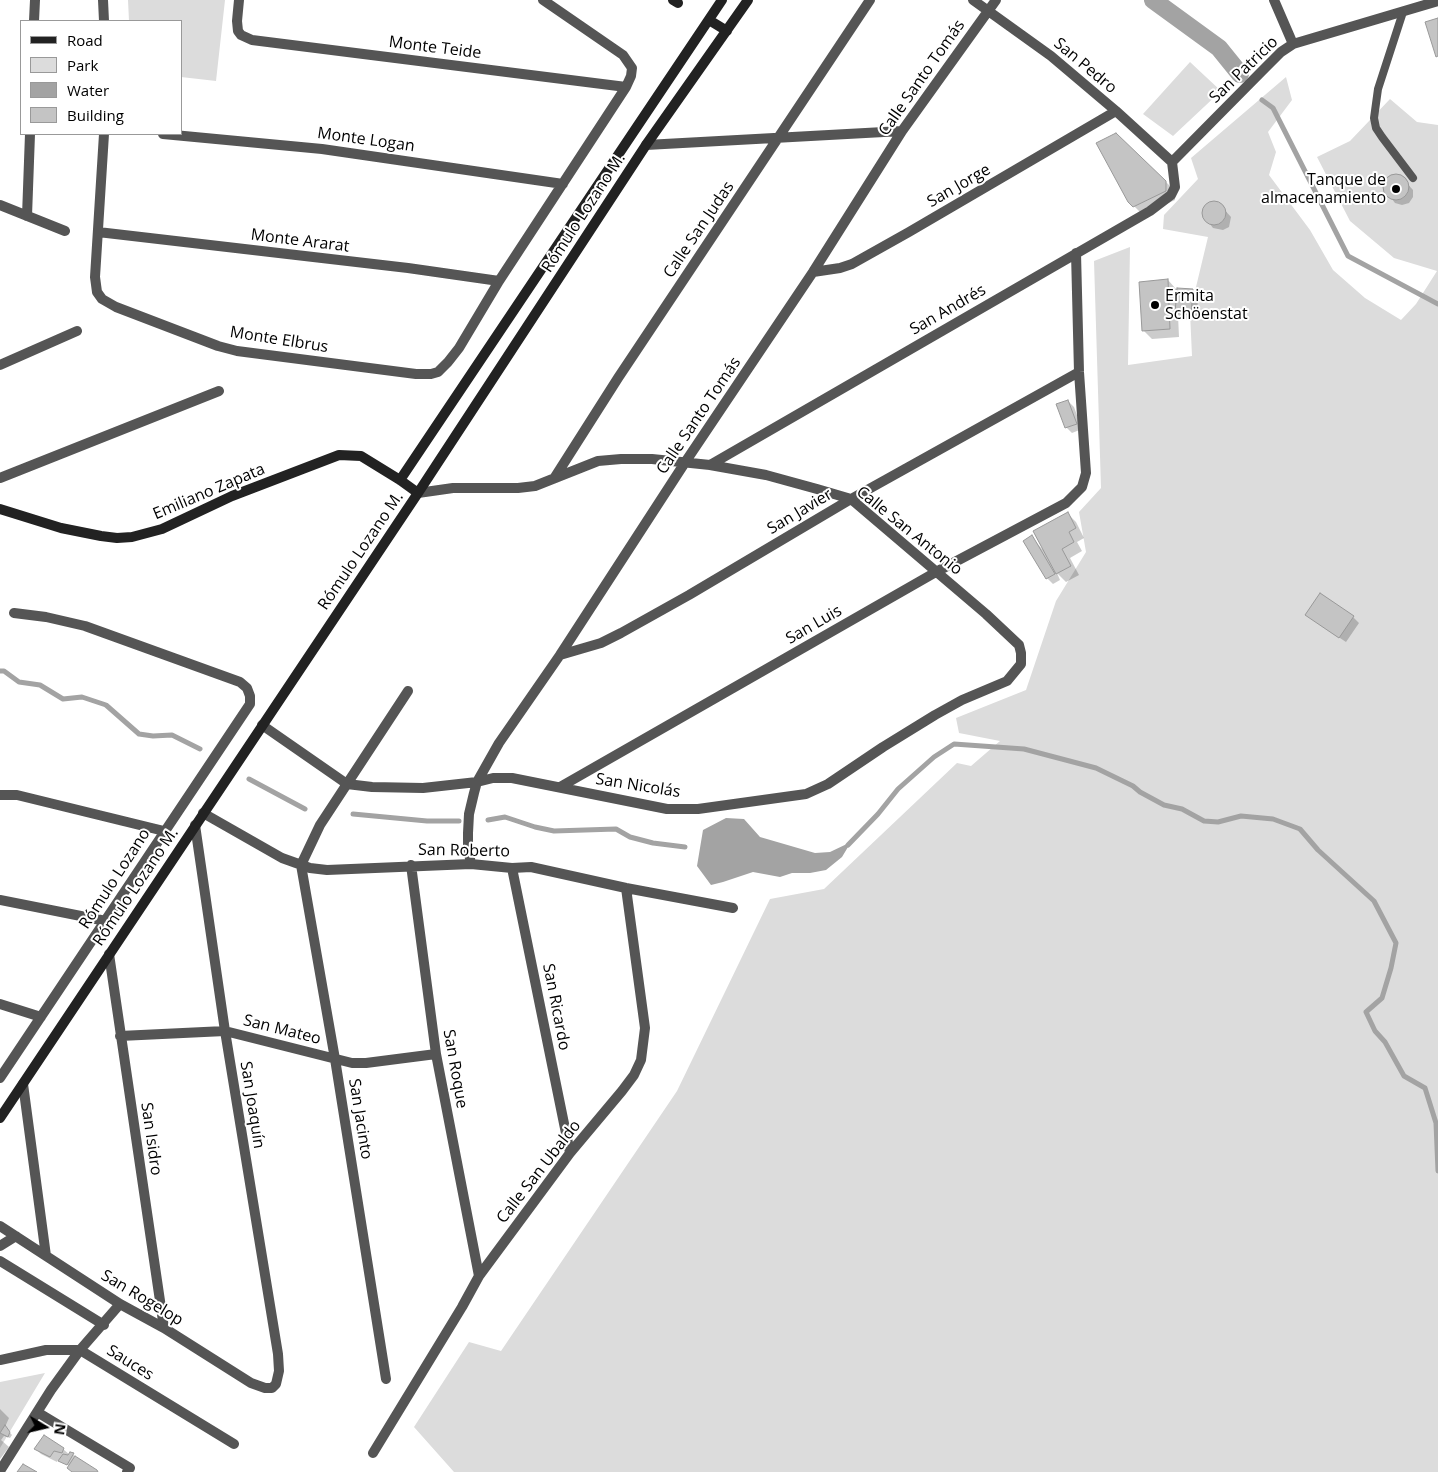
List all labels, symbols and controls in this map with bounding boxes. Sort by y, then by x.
street label: Calle Santo Tomás [875,16,969,140]
legend [20,20,182,135]
text: Road [67,30,103,50]
street label: Monte Teide [388,33,482,63]
street label: San Patricio [1206,33,1282,107]
street label: San Pedro [1050,34,1120,98]
text: Park [67,55,98,75]
text: Water [67,80,109,100]
text: Building [67,105,124,125]
street label: Monte Logan [316,124,416,156]
street label: Rómulo Lozano M. [538,150,630,276]
street label: San Jorge [924,160,994,212]
place label: Tanque de almacenamiento [1261,170,1386,208]
street label: Calle San Judas [660,178,738,282]
marker: Tanque de almacenamiento [1390,183,1402,195]
street label: Monte Ararat [250,225,350,257]
street label: San Andrés [907,281,989,339]
place label: Ermita Schöenstat [1165,286,1248,324]
marker: Ermita Schöenstat [1149,299,1161,311]
street label: Monte Elbrus [228,323,330,357]
street label: Calle Santo Tomás [653,354,745,478]
street label: Emiliano Zapata [150,460,268,524]
street label: Calle San Antonio [852,482,966,580]
street label: San Javier [764,485,836,539]
street label: Rómulo Lozano M. [314,488,408,614]
street label: San Luis [783,601,845,649]
street label: San Nicolás [594,770,682,802]
street label: Rómulo Lozano M. [89,824,183,950]
street label: Rómulo Lozano [75,825,155,933]
street label: San Roberto [418,841,510,861]
street label: San Ricardo [538,962,574,1052]
street label: San Mateo [241,1011,323,1049]
street label: San Roque [439,1028,471,1110]
street label: San Joaquín [236,1060,268,1150]
street label: San Jacinto [344,1077,376,1161]
street label: San Isidro [136,1101,166,1177]
street label: Calle San Ubaldo [493,1117,585,1227]
street label: San Rogelop [98,1266,186,1330]
street label: Sauces [103,1341,157,1385]
north arrow [20,1402,70,1452]
text: N [50,1422,71,1437]

